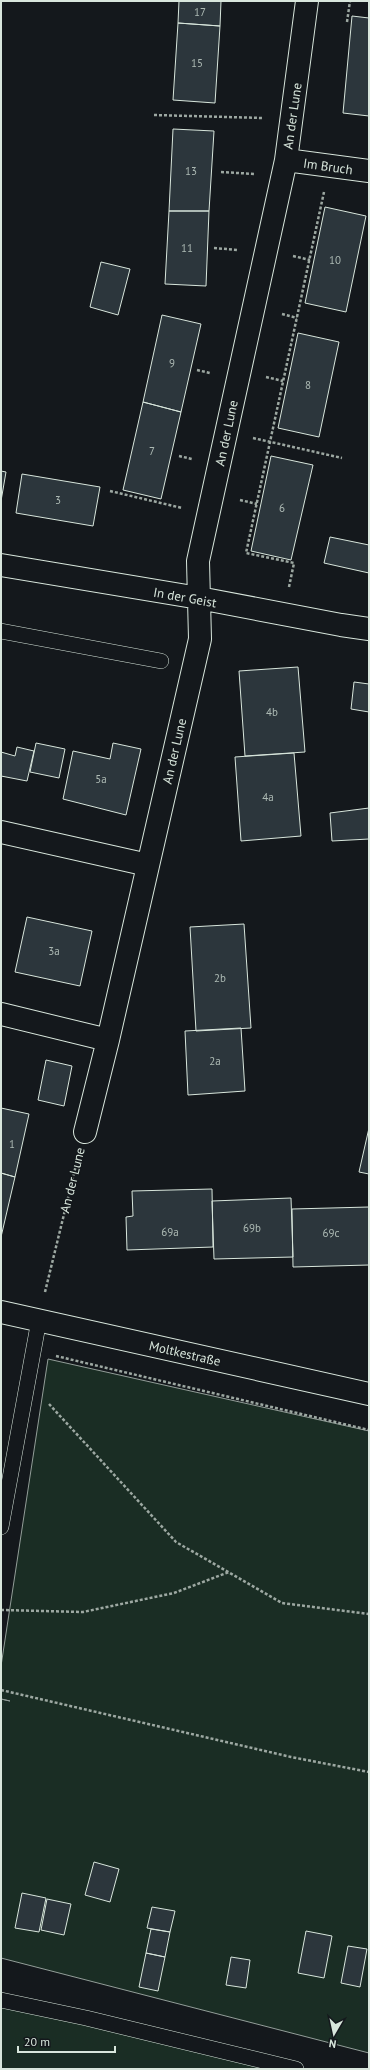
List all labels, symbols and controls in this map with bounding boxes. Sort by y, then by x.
house number: 17 [194,5,206,19]
house number: 15 [191,56,203,70]
street label: An der Lune [279,82,306,150]
street label: Im Bruch [302,155,354,178]
house number: 13 [185,164,197,178]
house number: 11 [181,241,193,255]
house number: 10 [329,253,341,267]
house number: 9 [169,356,175,370]
house number: 8 [305,378,311,392]
street label: An der Lune [211,399,242,468]
house number: 7 [149,444,155,458]
house number: 3 [55,493,61,507]
house number: 6 [279,501,285,515]
street label: In der Geist [152,584,218,612]
house number: 4b [266,705,278,719]
street label: An der Lune [159,717,190,786]
house number: 5a [95,772,107,786]
house number: 4a [262,790,274,804]
house number: 3a [48,944,60,958]
house number: 2b [214,971,226,985]
house number: 2a [209,1054,221,1068]
house number: 1 [9,1137,15,1151]
street label: An der Lune [56,1146,89,1215]
house number: 69b [243,1221,261,1235]
house number: 69a [161,1225,179,1239]
house number: 69c [323,1226,340,1240]
street label: Moltkestraße [147,1337,222,1370]
north arrow [314,2014,354,2054]
scale bar [18,2028,115,2054]
text: 20 m [24,2034,50,2049]
text: N [328,2036,337,2051]

